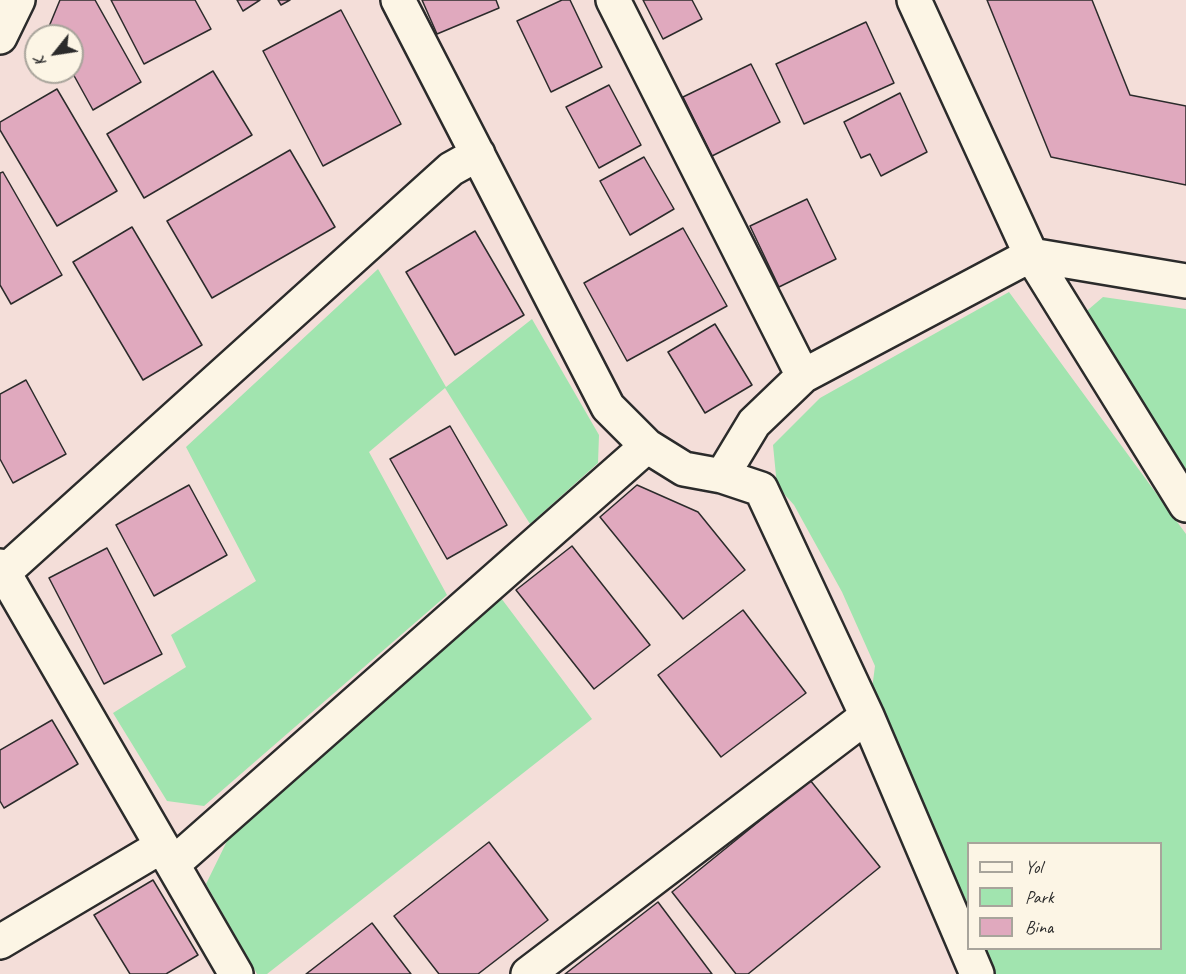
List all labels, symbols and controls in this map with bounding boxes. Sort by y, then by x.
north arrow [24,24,84,84]
text: K [29,53,51,71]
legend [967,842,1162,950]
text: Yol [1025,856,1042,878]
text: Park [1025,886,1054,908]
text: Bina [1025,916,1053,938]

